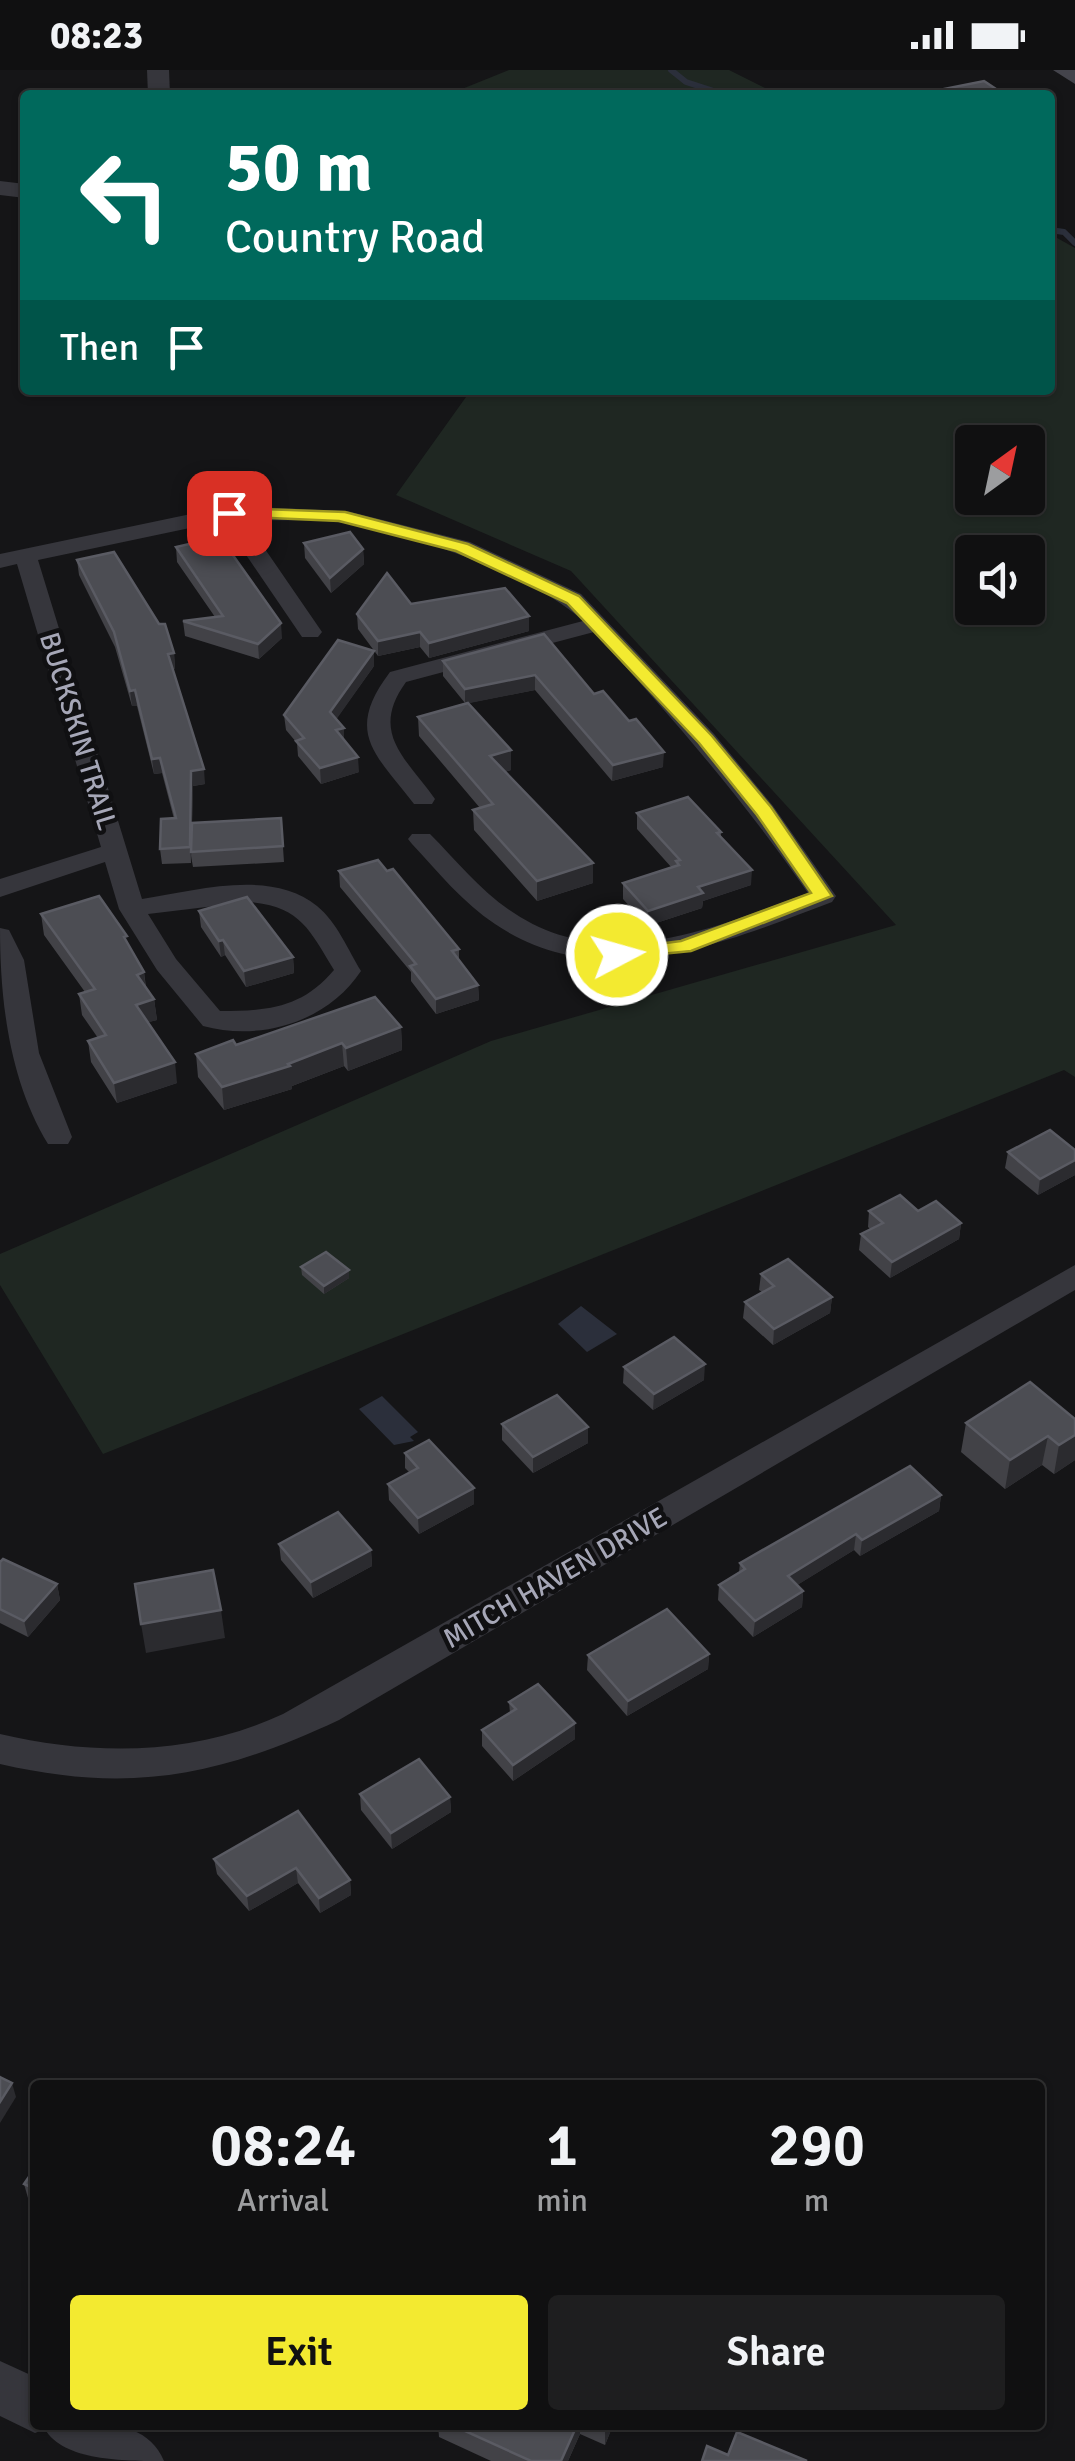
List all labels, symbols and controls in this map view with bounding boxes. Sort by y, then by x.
text: 08:23 [50,12,143,59]
text: 50 m [225,124,373,210]
icon: left [60,130,190,260]
text: Country Road [225,210,485,265]
icon: arrive [159,320,214,375]
text: Then [60,324,139,371]
north arrow [955,425,1045,515]
map controls [955,425,1045,625]
pin [187,471,272,556]
icon: arrive [202,486,257,541]
button: sound [955,535,1045,625]
street label: BUCKSKIN TRAIL [32,628,124,834]
position arrow [565,903,669,1007]
street label: MITCH HAVEN DRIVE [437,1500,673,1656]
text: 08:24 [210,2109,356,2183]
text: 1 [546,2109,578,2183]
text: 290 [768,2109,865,2183]
text: Arrival [237,2181,329,2220]
text: min [536,2181,588,2220]
text: m [804,2181,829,2220]
button: Exit [70,2295,528,2410]
button: Share [548,2295,1005,2410]

